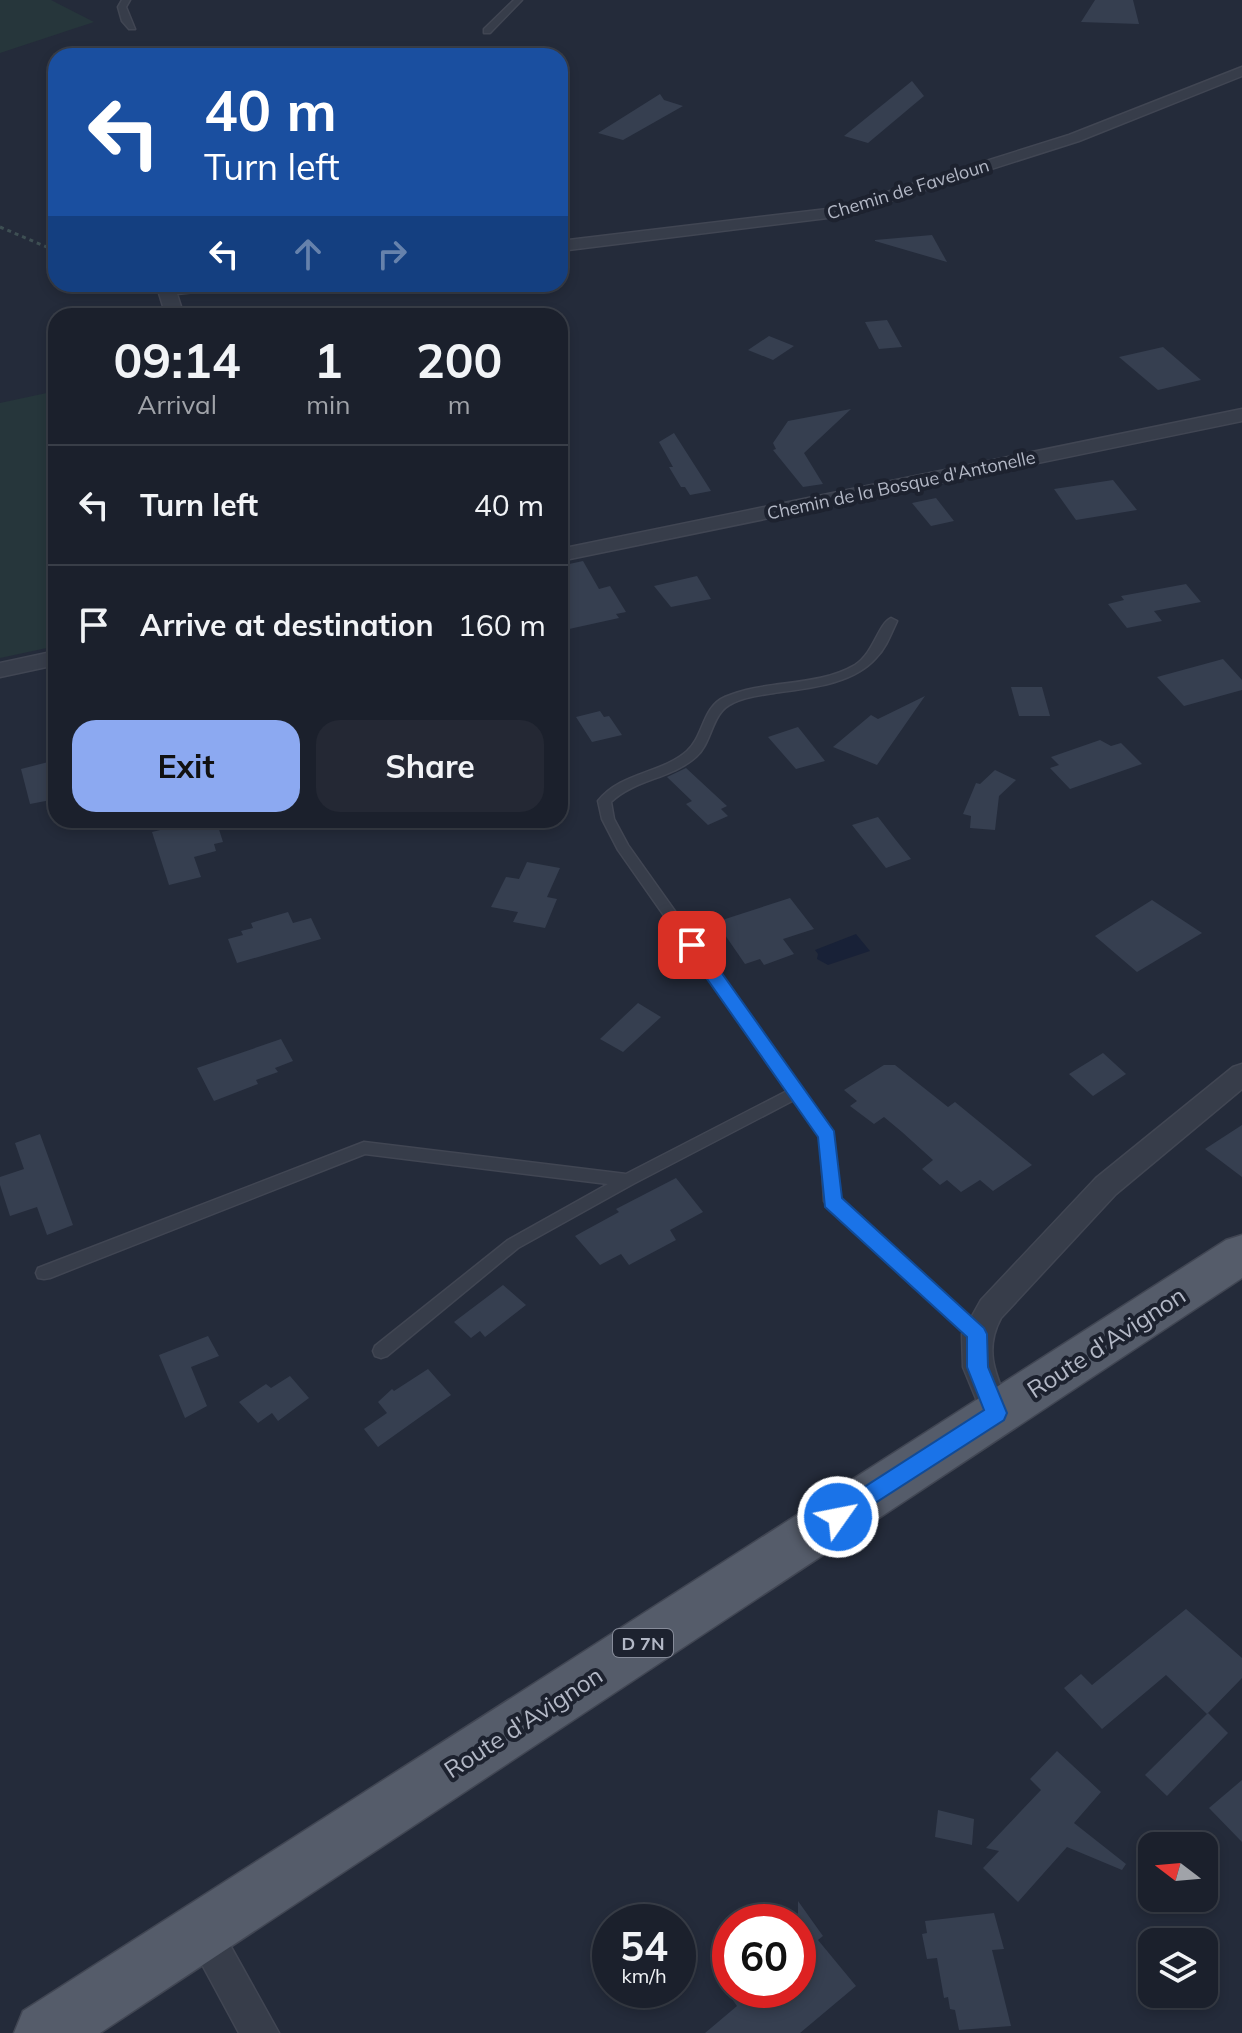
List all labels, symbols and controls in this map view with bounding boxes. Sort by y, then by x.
text: 40 m [204,75,337,145]
icon: left [72,80,176,184]
text: Turn left [204,144,340,189]
street label: Chemin de Faveloun [824,153,992,225]
icon: left [202,232,246,276]
icon: ahead [286,232,330,276]
icon: right [370,232,414,276]
text: 09:14 [114,330,241,390]
text: 1 [314,330,343,390]
text: 200 [416,330,502,390]
text: Arrival [137,388,217,421]
text: min [306,388,350,421]
text: m [448,388,471,421]
street label: Chemin de la Bosque d'Antonelle [765,445,1037,525]
icon: left [72,483,116,527]
text: Turn left [140,486,258,524]
text: 40 m [474,486,544,524]
icon: arrive [72,603,116,647]
text: Arrive at destination [140,606,434,644]
text: 160 m [458,606,546,644]
button: Exit [72,720,300,812]
button: Share [316,720,544,812]
pin [658,911,726,979]
icon: arrive [670,923,714,967]
street label: Route d'Avignon [1021,1280,1191,1404]
position arrow [796,1475,880,1559]
road number: D 7N [613,1629,673,1657]
street label: Route d'Avignon [438,1660,608,1784]
north arrow [1138,1832,1218,1912]
map controls [1138,1832,1218,2008]
speed limit sign: 60 [712,1904,816,2008]
text: 54 [620,1921,668,1971]
button: layers [1138,1928,1218,2008]
text: km/h [621,1963,667,1988]

